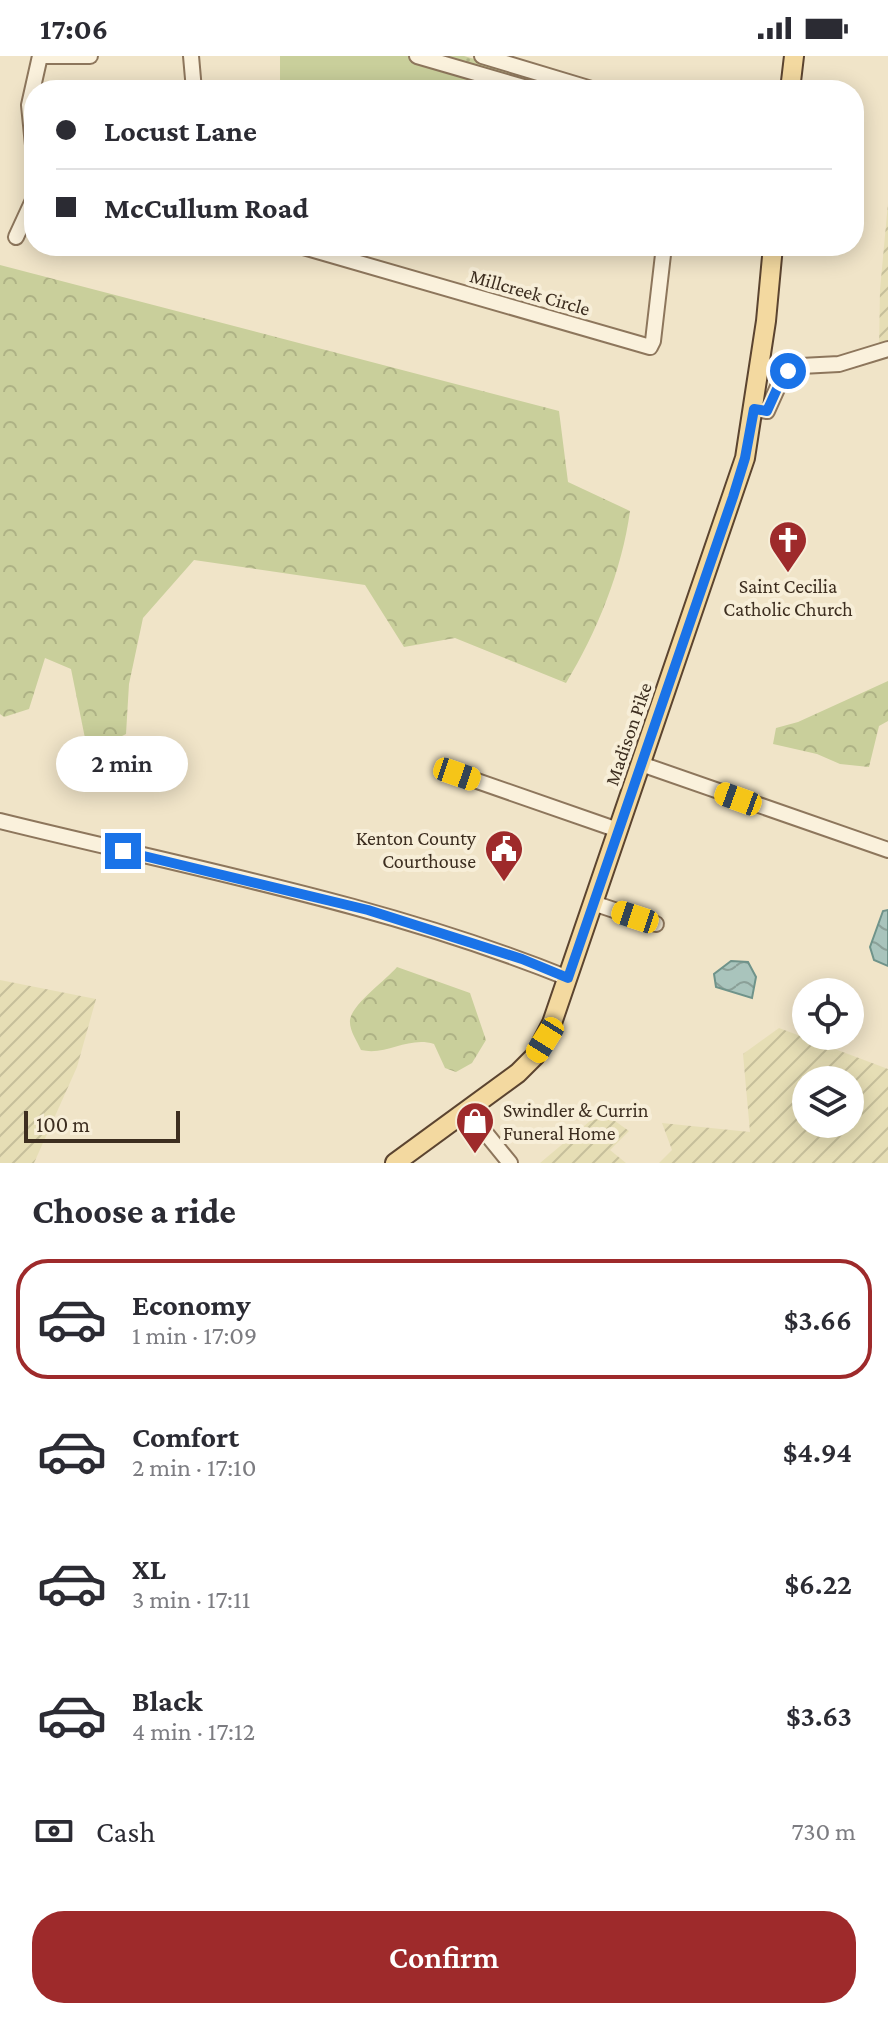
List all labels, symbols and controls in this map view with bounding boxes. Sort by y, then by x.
text: 17:06 [40,12,108,45]
text: Locust Lane [104,114,257,147]
text: McCullum Road [104,191,309,224]
street label: Millcreek Circle [467,264,593,320]
route start [770,353,806,389]
church icon: Saint Cecilia Catholic Church [767,519,809,574]
place label: Saint Cecilia Catholic Church [723,575,853,620]
street label: Madison Pike [600,679,656,788]
callout: 2 min [57,735,189,791]
text: 2 min [91,749,153,778]
car [430,755,484,793]
car [711,780,765,818]
place label: Kenton County Courthouse [356,827,477,872]
public building icon: Kenton County Courthouse [483,828,525,883]
route end [105,833,141,869]
car [608,898,662,936]
map controls [792,978,864,1138]
button: locate [792,978,864,1050]
car [522,1013,568,1067]
button: layers [792,1066,864,1138]
place label: Swindler & Currin Funeral Home [503,1099,649,1144]
shop icon: Swindler & Currin Funeral Home [454,1100,496,1155]
scale bar [24,1107,180,1143]
text: 100 m [36,1112,90,1137]
text: Choose a ride [32,1191,236,1231]
icon: car [36,1283,108,1355]
text: Economy [132,1288,251,1321]
text: $3.66 [784,1303,852,1336]
text: 1 min · 17:09 [132,1321,257,1350]
icon: car [36,1415,108,1487]
text: Comfort [132,1420,239,1453]
text: $4.94 [783,1435,852,1468]
text: 2 min · 17:10 [132,1453,256,1482]
icon: car [36,1547,108,1619]
text: XL [132,1552,166,1585]
text: $6.22 [785,1567,852,1600]
text: 3 min · 17:11 [132,1585,250,1614]
icon: car [36,1679,108,1751]
text: Black [132,1684,203,1717]
text: $3.63 [786,1699,852,1732]
text: 4 min · 17:12 [132,1717,255,1746]
icon: cash [32,1809,76,1853]
text: Cash [96,1815,155,1848]
text: 730 m [791,1817,856,1846]
button: Confirm [32,1911,856,2003]

